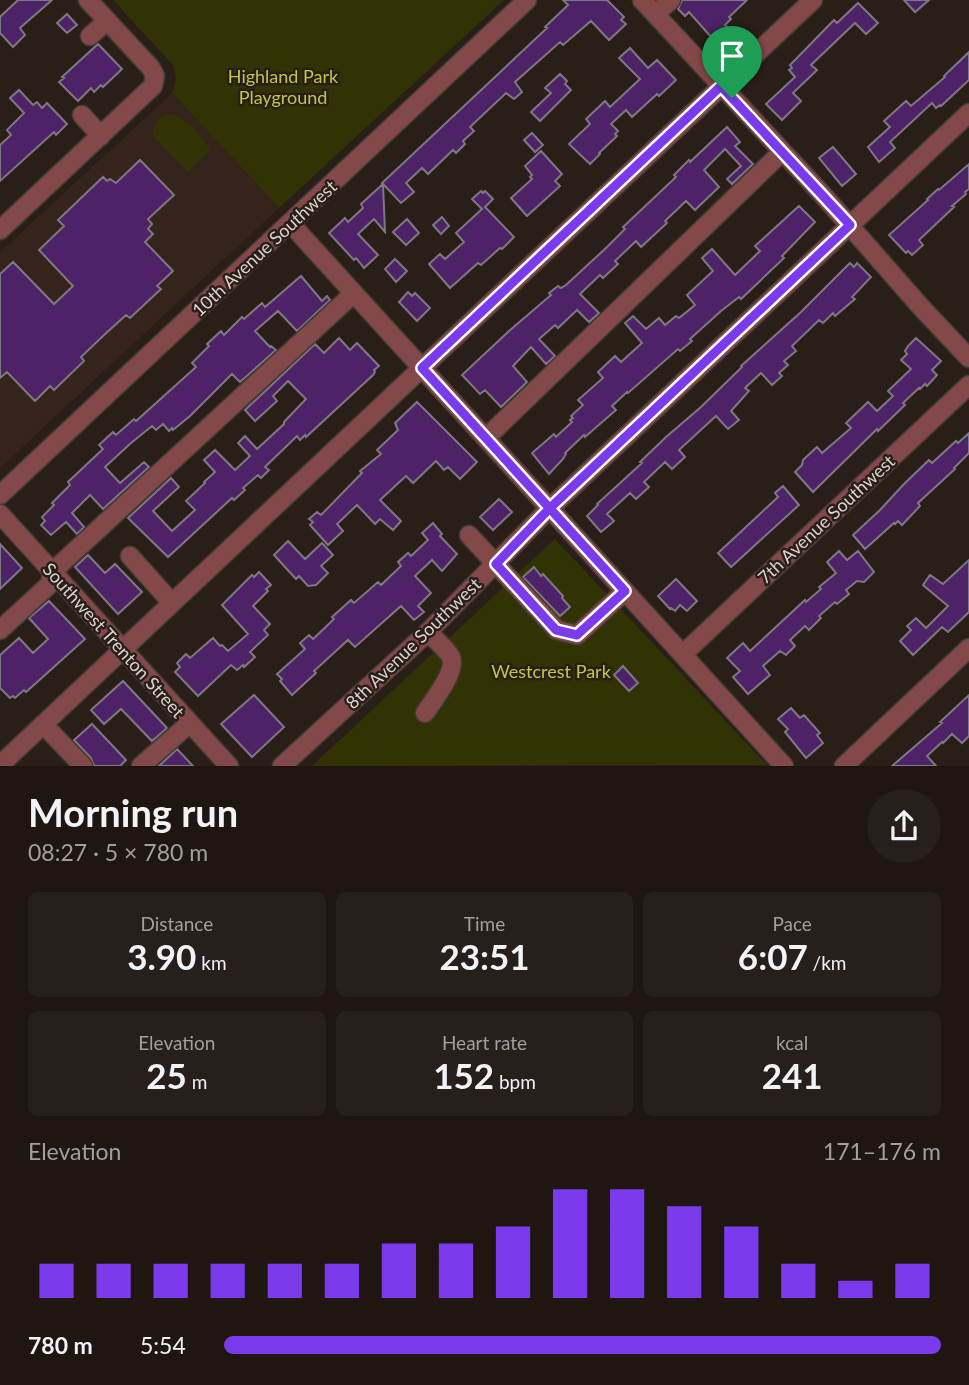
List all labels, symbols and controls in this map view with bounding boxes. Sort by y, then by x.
pin [702,26,762,98]
icon: arrive [713,37,751,75]
park label: Highland Park Playground [228,65,339,108]
street label: 10th Avenue Southwest [187,175,341,321]
street label: 7th Avenue Southwest [753,449,899,588]
street label: Southwest Trenton Street [39,558,190,723]
street label: 8th Avenue Southwest [341,572,486,713]
park label: Westcrest Park [491,660,612,682]
text: Morning run [28,789,238,835]
button: share [867,789,941,863]
text: 08:27 · 5 × 780 m [28,838,208,866]
text: Distance [140,912,213,935]
text: Time [464,912,505,935]
text: Pace [772,912,812,935]
text: 3.90 [127,935,196,977]
text: 23:51 [439,935,530,977]
text: 6:07 [738,935,808,977]
text: km [196,951,227,974]
text: /km [808,951,846,974]
text: Elevation [138,1031,215,1054]
text: Heart rate [442,1031,527,1054]
text: kcal [776,1031,808,1054]
text: 25 [146,1054,187,1096]
text: 152 [433,1054,494,1096]
text: 241 [762,1054,823,1096]
text: m [187,1070,207,1093]
text: bpm [494,1070,536,1093]
text: Elevation [28,1137,121,1165]
text: 171–176 m [823,1137,941,1165]
text: 780 m [28,1331,93,1359]
text: 5:54 [140,1331,186,1359]

